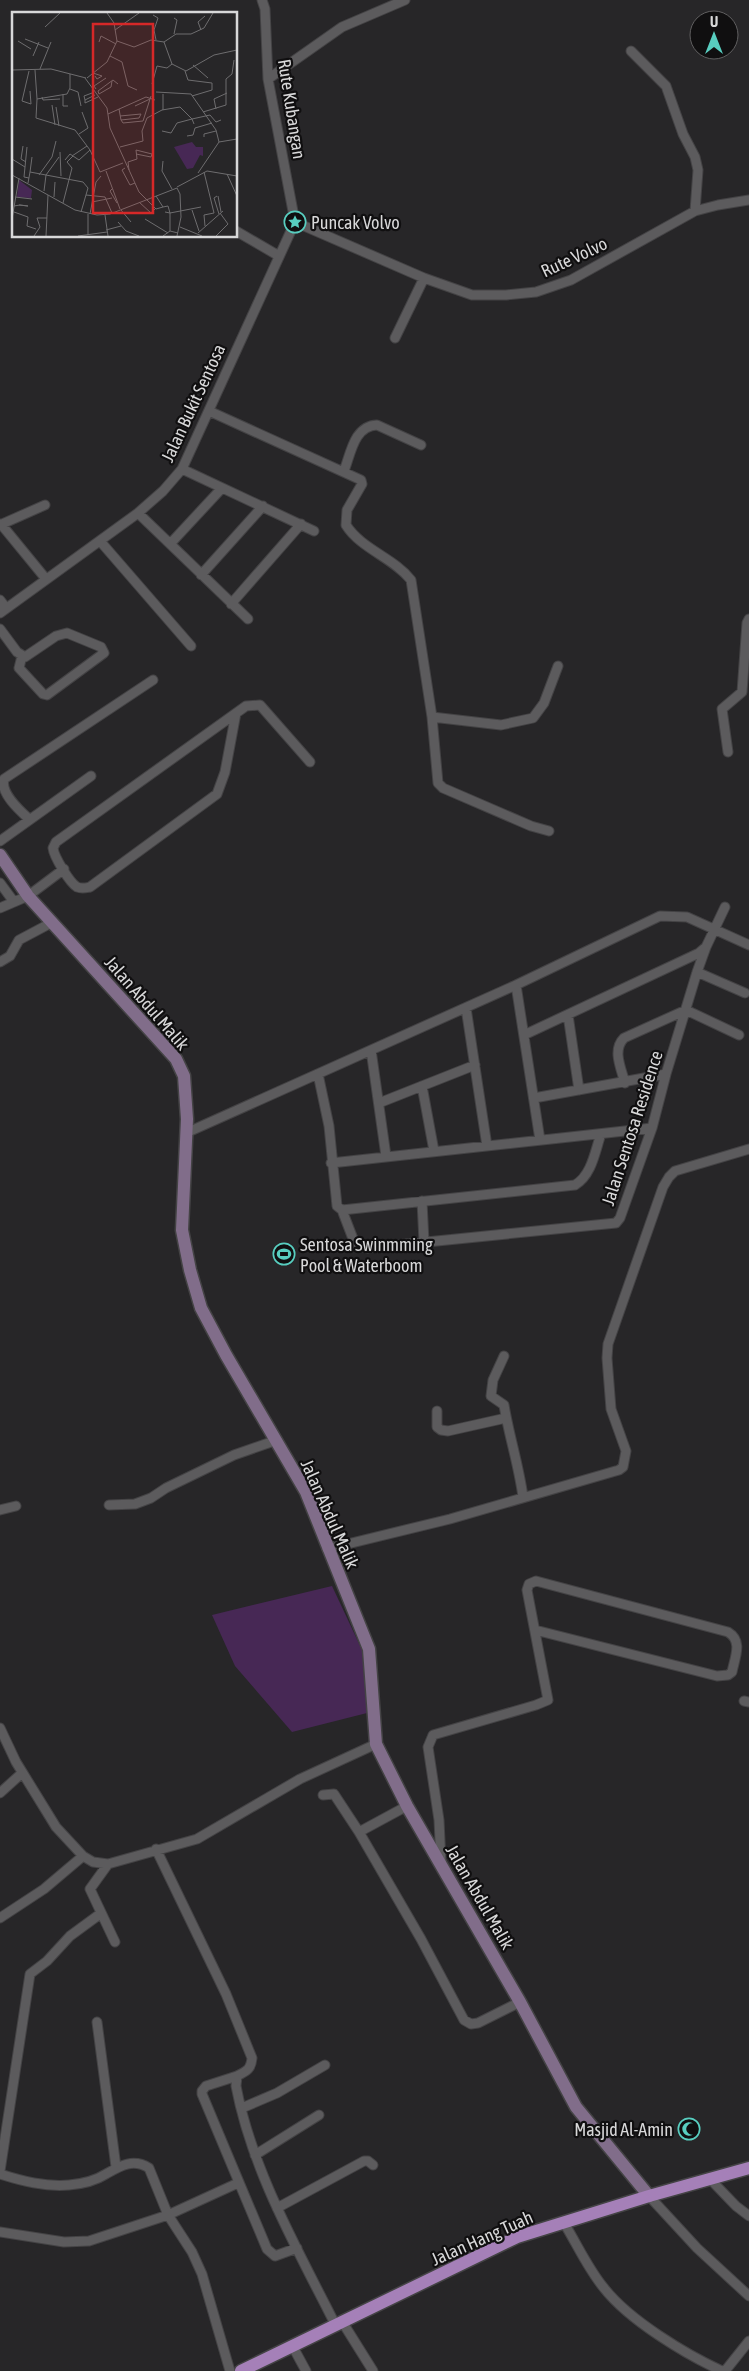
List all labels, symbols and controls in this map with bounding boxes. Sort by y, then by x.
north arrow [689,10,739,60]
inset map [12,12,238,238]
text: U [710,14,718,30]
street label: Rute Kubangan [274,58,310,160]
place icon: Puncak Volvo [283,210,307,234]
place label: Puncak Volvo [311,212,400,233]
street label: Rute Volvo [538,233,610,281]
street label: Jalan Bukit Sentosa [157,341,229,465]
street label: Jalan Abdul Malik [101,952,194,1054]
street label: Jalan Sentosa Residence [597,1048,667,1208]
place label: Sentosa Swinmming Pool & Waterboom [300,1234,433,1276]
sports icon: Sentosa Swinmming Pool & Waterboom [272,1242,296,1266]
street label: Jalan Abdul Malik [297,1456,364,1572]
street label: Jalan Abdul Malik [442,1841,519,1953]
mosque icon: Masjid Al-Amin [677,2117,701,2141]
place label: Masjid Al-Amin [574,2119,673,2140]
street label: Jalan Hang Tuah [428,2206,536,2270]

